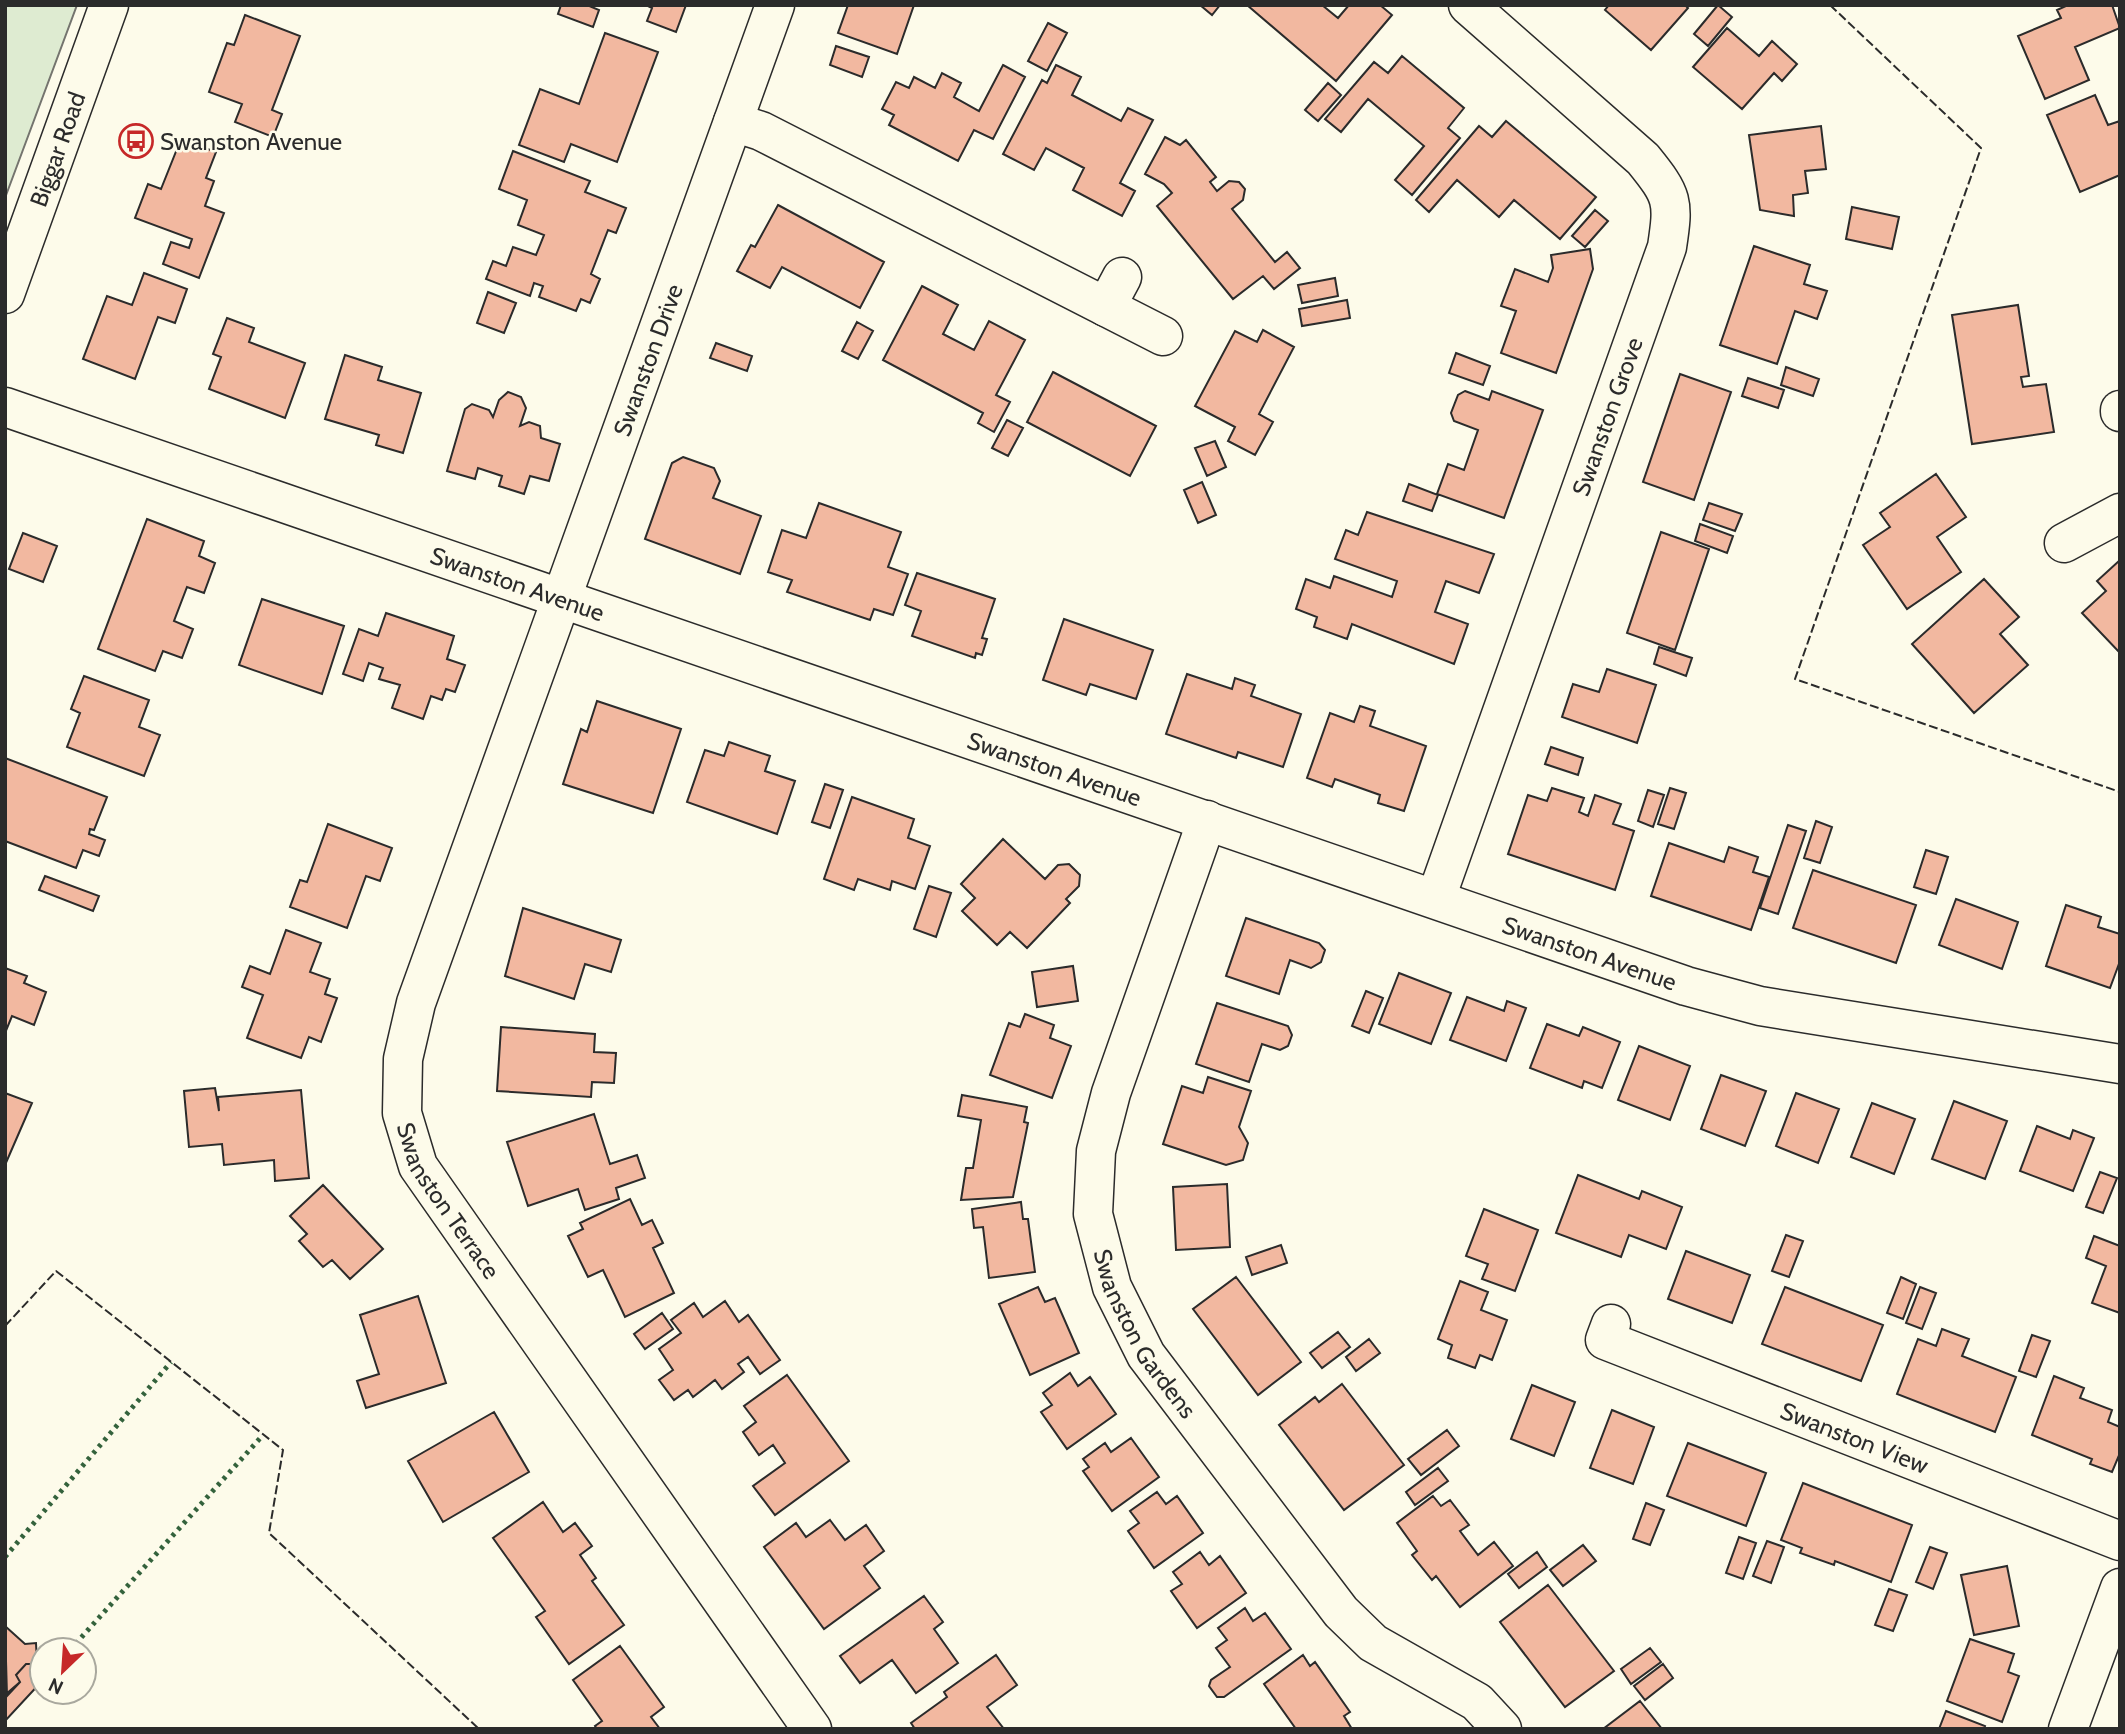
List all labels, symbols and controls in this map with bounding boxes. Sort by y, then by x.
street label: Biggar Road [23,88,91,210]
bus stop icon: Swanston Avenue [117,122,155,160]
place label: Swanston Avenue [160,127,342,156]
street label: Swanston Drive [607,280,689,440]
street label: Swanston Grove [1565,333,1648,500]
street label: Swanston Avenue [427,540,608,627]
street label: Swanston Avenue [964,725,1145,812]
street label: Swanston Avenue [1499,909,1680,996]
street label: Swanston Terrace [391,1119,507,1284]
street label: Swanston Gardens [1088,1246,1203,1424]
street label: Swanston View [1776,1395,1933,1480]
north arrow [28,1636,98,1706]
text: N [45,1673,67,1699]

